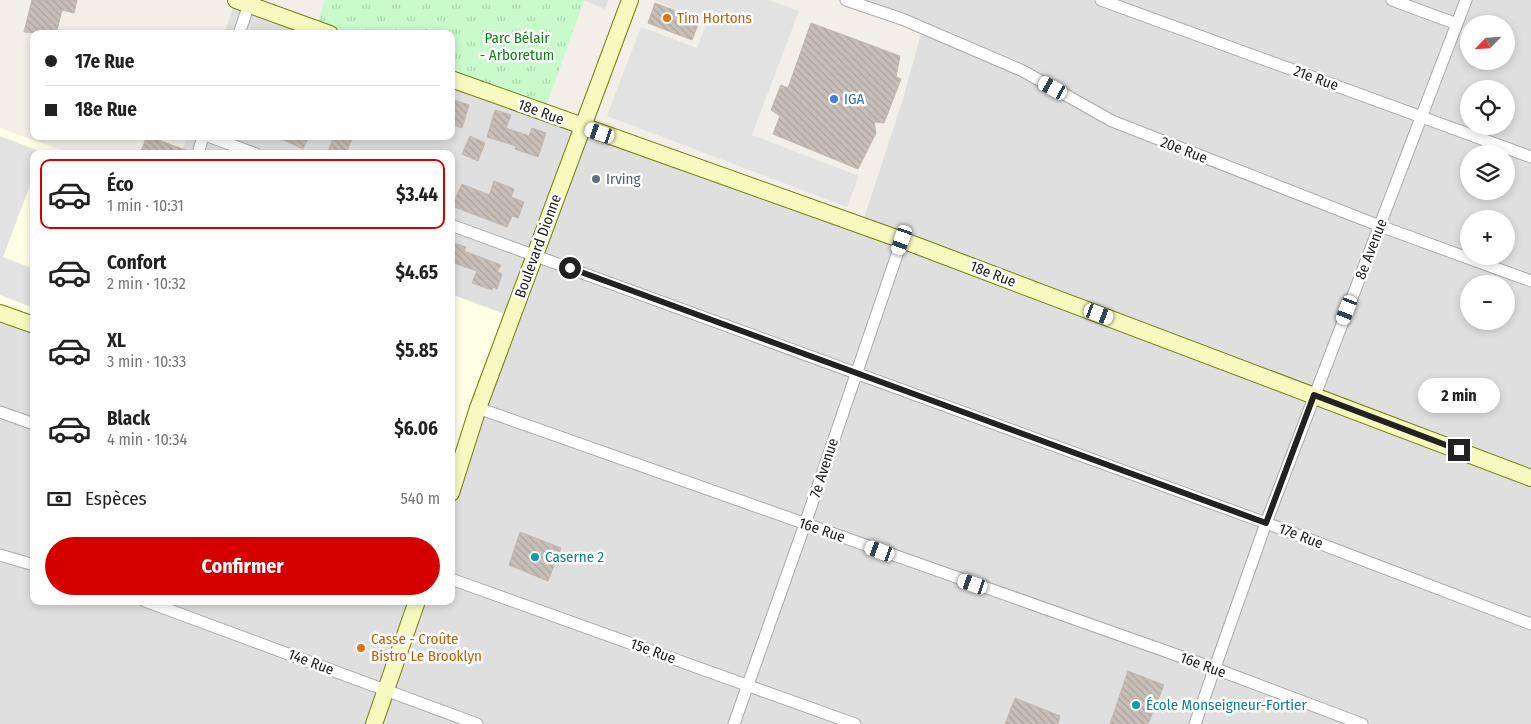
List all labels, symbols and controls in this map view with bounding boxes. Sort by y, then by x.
place label: Tim Hortons [677,9,752,27]
marker: Tim Hortons [661,12,673,24]
north arrow [1460,15,1515,70]
map controls [1460,15,1515,330]
park label: Parc Bélair - Arboretum [480,29,554,64]
text: 17e Rue [75,50,134,73]
street label: 21e Rue [1291,62,1341,94]
car [1036,74,1069,102]
button: locate [1460,80,1515,135]
place label: IGA [844,90,865,108]
marker: IGA [828,93,840,105]
street label: 18e Rue [516,95,566,129]
text: 18e Rue [75,98,137,121]
car [583,121,616,145]
street label: 20e Rue [1158,133,1210,167]
button: layers [1460,145,1515,200]
place label: Irving [606,170,641,188]
icon: car [47,172,92,217]
text: Éco [107,173,134,196]
marker: Irving [590,173,602,185]
text: $3.44 [396,183,438,206]
street label: Boulevard Dionne [511,192,565,300]
text: 1 min · 10:31 [107,196,184,215]
button: + [1460,210,1515,265]
street label: 8e Avenue [1351,216,1391,282]
car [890,223,913,257]
icon: car [47,250,92,295]
text: Confort [107,251,167,274]
route start [559,257,581,279]
street label: 18e Rue [968,257,1018,291]
text: $4.65 [395,261,438,284]
text: 2 min · 10:32 [107,274,186,293]
button: − [1460,275,1515,330]
car [1334,293,1359,327]
car [1082,302,1115,326]
icon: car [47,328,92,373]
text: XL [107,329,126,352]
text: $5.85 [395,339,438,362]
text: 3 min · 10:33 [107,352,186,371]
callout: 2 min [1418,378,1500,412]
text: 2 min [1441,386,1477,405]
icon: car [47,406,92,451]
text: Black [107,407,150,430]
text: $6.06 [394,417,438,440]
text: 4 min · 10:34 [107,430,187,449]
street label: 7e Avenue [806,436,842,500]
route end [1448,439,1470,461]
icon: cash [45,485,73,513]
text: Espèces [85,487,147,510]
text: 540 m [401,489,440,508]
street label: 16e Rue [797,514,847,546]
street label: 17e Rue [1276,519,1326,553]
button: Confirmer [45,537,440,595]
car [863,539,896,563]
place label: Caserne 2 [545,548,605,566]
marker: Caserne 2 [529,551,541,563]
car [956,572,989,596]
place label: Casse - Croûte Bistro Le Brooklyn [371,630,482,665]
street label: 15e Rue [628,634,678,668]
marker: Casse - Croûte Bistro Le Brooklyn [355,642,367,654]
street label: 14e Rue [286,645,336,679]
street label: 16e Rue [1178,648,1228,682]
place label: École Monseigneur-Fortier [1146,696,1307,714]
marker: École Monseigneur-Fortier [1130,699,1142,711]

